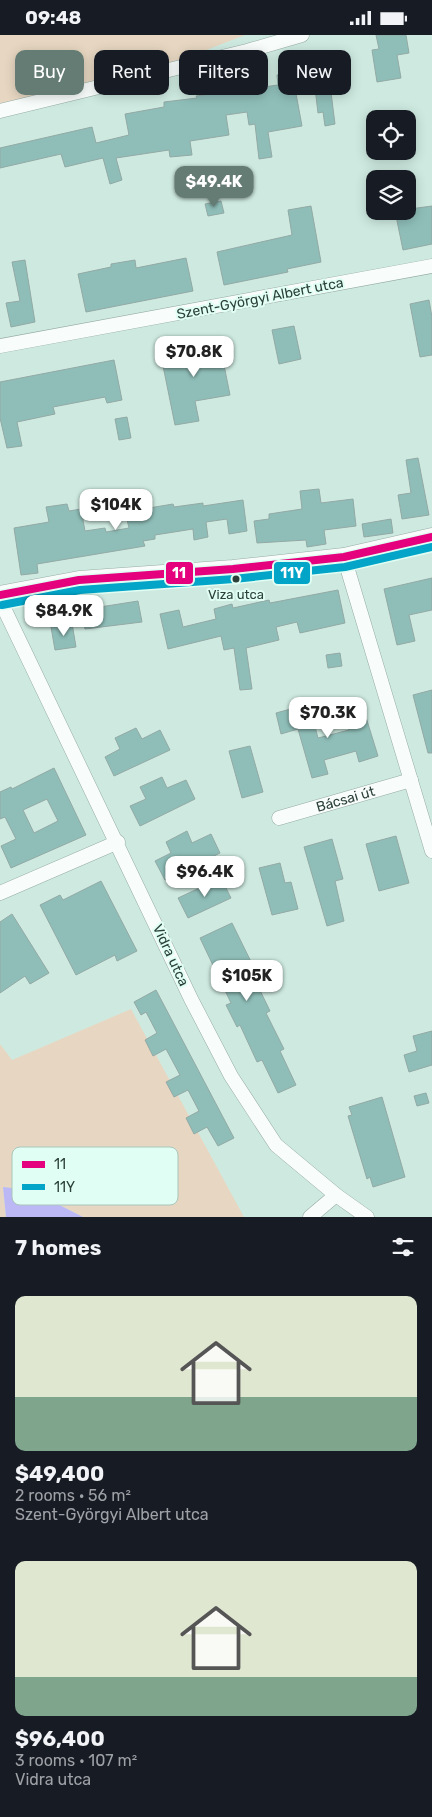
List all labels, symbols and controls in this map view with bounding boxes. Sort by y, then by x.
text: 09:48 [25,6,82,29]
chip: Buy [15,50,84,95]
chip: Rent [94,50,169,95]
chip: Filters [179,50,268,95]
chip: New [278,50,351,95]
map controls [366,110,416,220]
button: locate [366,110,416,160]
pin: $49.4K [173,165,255,208]
button: layers [366,170,416,220]
text: $49.4K [186,172,242,191]
street label: Szent-Györgyi Albert utca [175,274,345,323]
pin: $70.8K [153,335,235,378]
text: $70.8K [166,342,222,361]
pin: $104K [81,489,151,531]
text: $104K [90,495,142,514]
line badge: 11 [165,561,194,585]
line badge: 11Y [273,561,311,585]
text: 11 [172,565,186,582]
text: 11Y [280,565,304,582]
marker: Viza utca [231,574,241,584]
place label: Viza utca [208,587,264,602]
pin: $84.9K [23,595,105,637]
text: $84.9K [35,601,93,620]
pin: $70.3K [287,697,369,739]
text: $70.3K [300,703,356,722]
street label: Bácsai út [314,783,377,816]
pin: $96.4K [164,855,246,898]
text: $96.4K [176,862,234,881]
street label: Vidra utca [149,921,192,989]
pin: $105K [212,959,282,1002]
text: $105K [222,966,272,985]
legend [12,1147,178,1205]
text: 11 [54,1156,66,1173]
text: 11Y [54,1179,75,1196]
icon: filters [389,1233,417,1261]
text: 7 homes [15,1235,101,1260]
icon: home [171,1328,261,1418]
text: $49,400 [15,1461,104,1486]
text: 2 rooms · 56 m² [15,1486,131,1505]
text: Szent-Györgyi Albert utca [15,1505,209,1524]
icon: home [171,1593,261,1683]
text: $96,400 [15,1726,105,1751]
text: 3 rooms · 107 m² [15,1751,137,1770]
text: Vidra utca [15,1770,91,1789]

